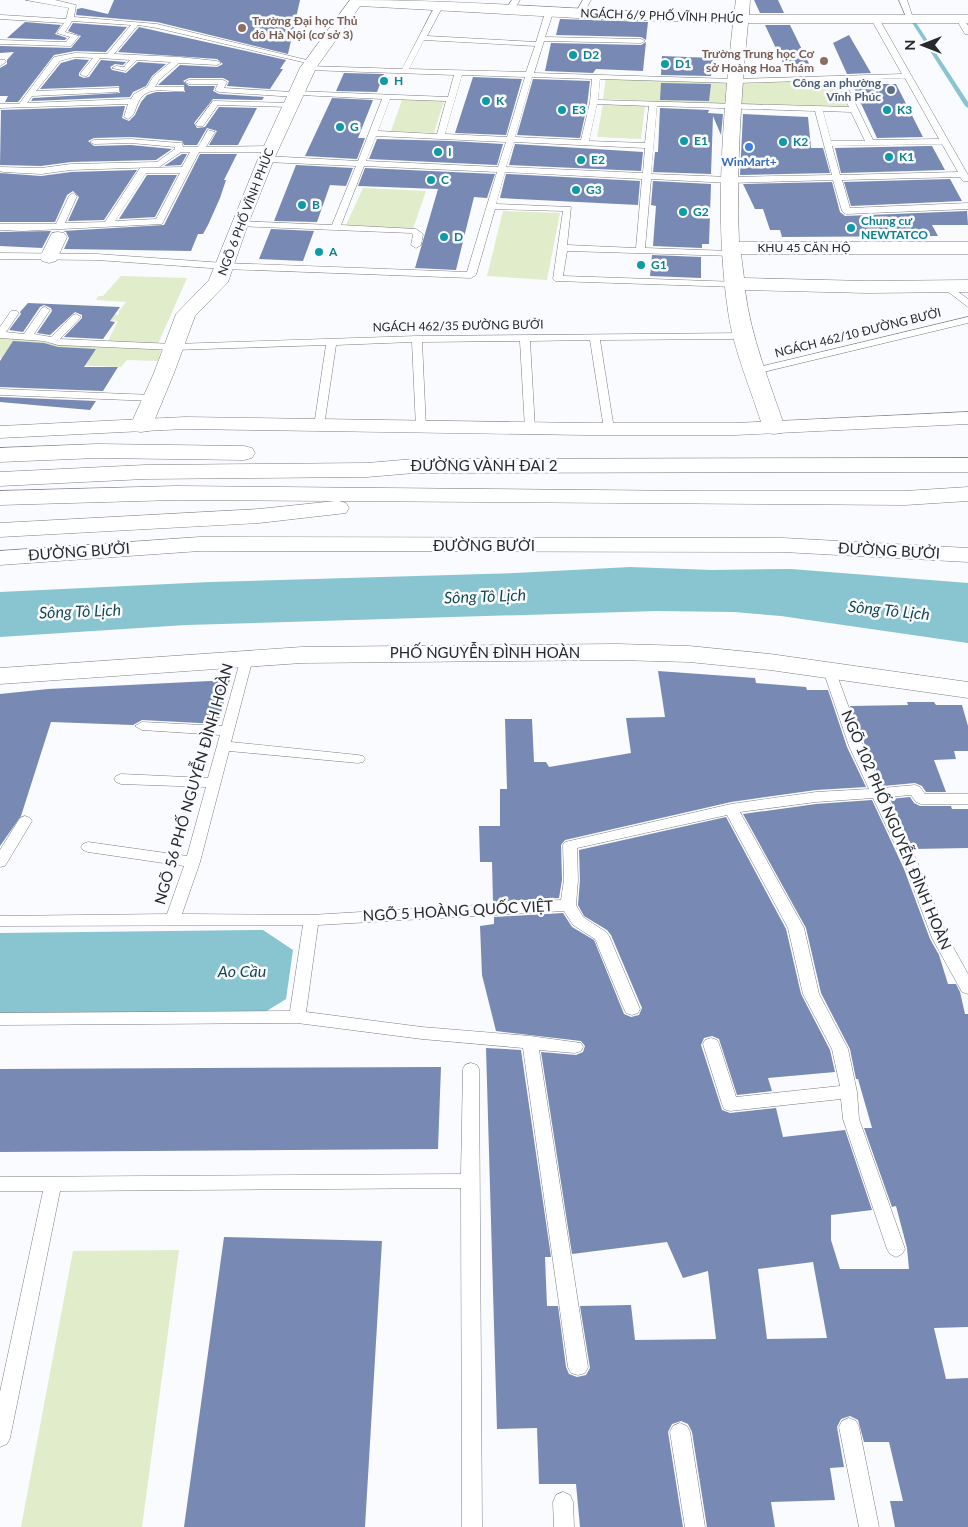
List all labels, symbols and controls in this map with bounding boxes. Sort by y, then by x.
street label: NGÁCH 6/9 PHỐ VĨNH PHÚC [580,5,744,26]
place label: Trường Đại học Thủ đô Hà Nội (cơ sở 3) [252,13,358,42]
north arrow [898,20,948,70]
marker: Trường Đại học Thủ đô Hà Nội (cơ sở 3) [236,22,248,34]
text: N [901,40,918,50]
place label: Trường Trung học Cơ sở Hoàng Hoa Thám [702,46,814,75]
place label: D2 [583,47,599,62]
marker: D2 [567,49,579,61]
marker: Trường Trung học Cơ sở Hoàng Hoa Thám [818,55,830,67]
place label: D1 [675,56,691,71]
marker: D1 [659,58,671,70]
place label: H [394,73,403,88]
marker: H [378,75,390,87]
place label: Công an phường Vĩnh Phúc [793,75,882,104]
marker: Công an phường Vĩnh Phúc [885,84,897,96]
place label: K [496,93,505,108]
marker: K [480,95,492,107]
place label: E3 [572,102,586,117]
place label: K3 [897,102,912,117]
marker: E3 [556,104,568,116]
marker: K3 [881,104,893,116]
place label: G [350,119,359,134]
marker: G [334,121,346,133]
place label: E1 [694,133,708,148]
place label: K2 [793,134,808,149]
marker: E1 [678,135,690,147]
marker: K2 [777,136,789,148]
marker: WinMart+ [743,141,755,153]
place label: I [448,144,452,159]
street label: NGÕ 6 PHỐ VĨNH PHÚC [214,146,277,278]
marker: I [432,146,444,158]
place label: K1 [899,149,914,164]
marker: K1 [883,151,895,163]
place label: E2 [591,152,605,167]
marker: E2 [575,154,587,166]
place label: WinMart+ [721,154,777,169]
place label: C [441,172,449,187]
marker: C [425,174,437,186]
place label: G3 [586,182,602,197]
marker: G3 [570,184,582,196]
place label: B [312,197,320,212]
marker: B [296,199,308,211]
place label: G2 [693,204,709,219]
marker: G2 [677,206,689,218]
place label: Chung cư NEWTATCO [861,213,928,242]
marker: Chung cư NEWTATCO [845,222,857,234]
place label: D [454,229,463,244]
marker: D [438,231,450,243]
street label: KHU 45 CĂN HỘ [757,240,851,255]
place label: A [328,244,338,259]
marker: A [313,246,325,258]
place label: G1 [651,257,667,272]
marker: G1 [635,259,647,271]
street label: NGÁCH 462/10 ĐƯỜNG BƯỞI [773,305,943,360]
street label: NGÁCH 462/35 ĐƯỜNG BƯỞI [372,317,544,334]
street label: ĐƯỜNG VÀNH ĐAI 2 [411,456,557,474]
street label: ĐƯỜNG BƯỞI [433,536,535,554]
street label: ĐƯỜNG BƯỞI [27,538,130,564]
street label: ĐƯỜNG BƯỞI [838,538,940,562]
water label: Sông Tô Lịch [444,585,526,606]
water label: Sông Tô Lịch [847,596,931,623]
water label: Sông Tô Lịch [39,600,121,621]
street label: PHỐ NGUYỄN ĐÌNH HOÀN [390,642,580,661]
street label: NGÕ 56 PHỐ NGUYỄN ĐÌNH HOÀN [149,661,236,906]
street label: NGÕ 102 PHỐ NGUYỄN ĐÌNH HOÀN [838,707,957,952]
street label: NGÕ 5 HOÀNG QUỐC VIỆT [362,895,554,924]
water label: Ao Cầu [217,961,266,980]

